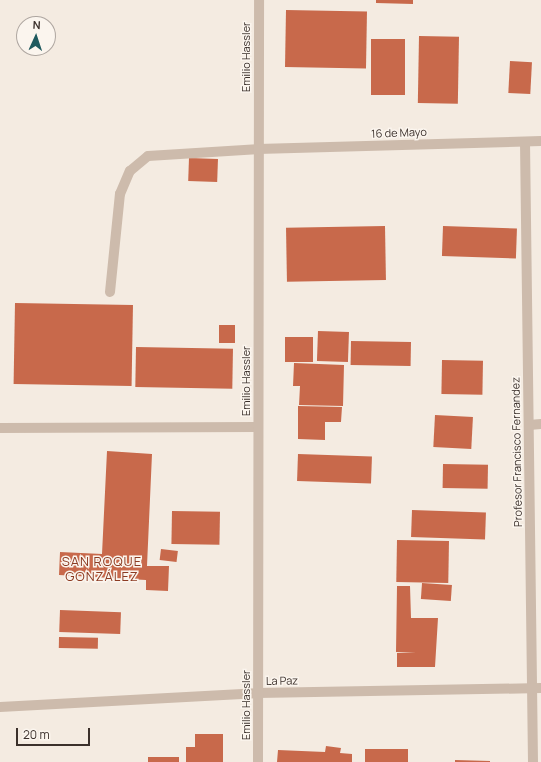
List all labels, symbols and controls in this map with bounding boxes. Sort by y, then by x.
north arrow [16,16,56,56]
text: N [32,17,41,32]
street label: Emilio Hassler [239,22,253,92]
street label: 16 de Mayo [371,125,427,141]
street label: Emilio Hassler [239,346,253,416]
street label: Profesor Francisco Fernandez [509,377,525,527]
district label: SAN ROQUE GONZÁLEZ [62,554,142,585]
street label: Emilio Hassler [239,670,253,740]
street label: La Paz [266,674,298,688]
scale bar [18,720,92,746]
text: 20 m [23,726,50,743]

